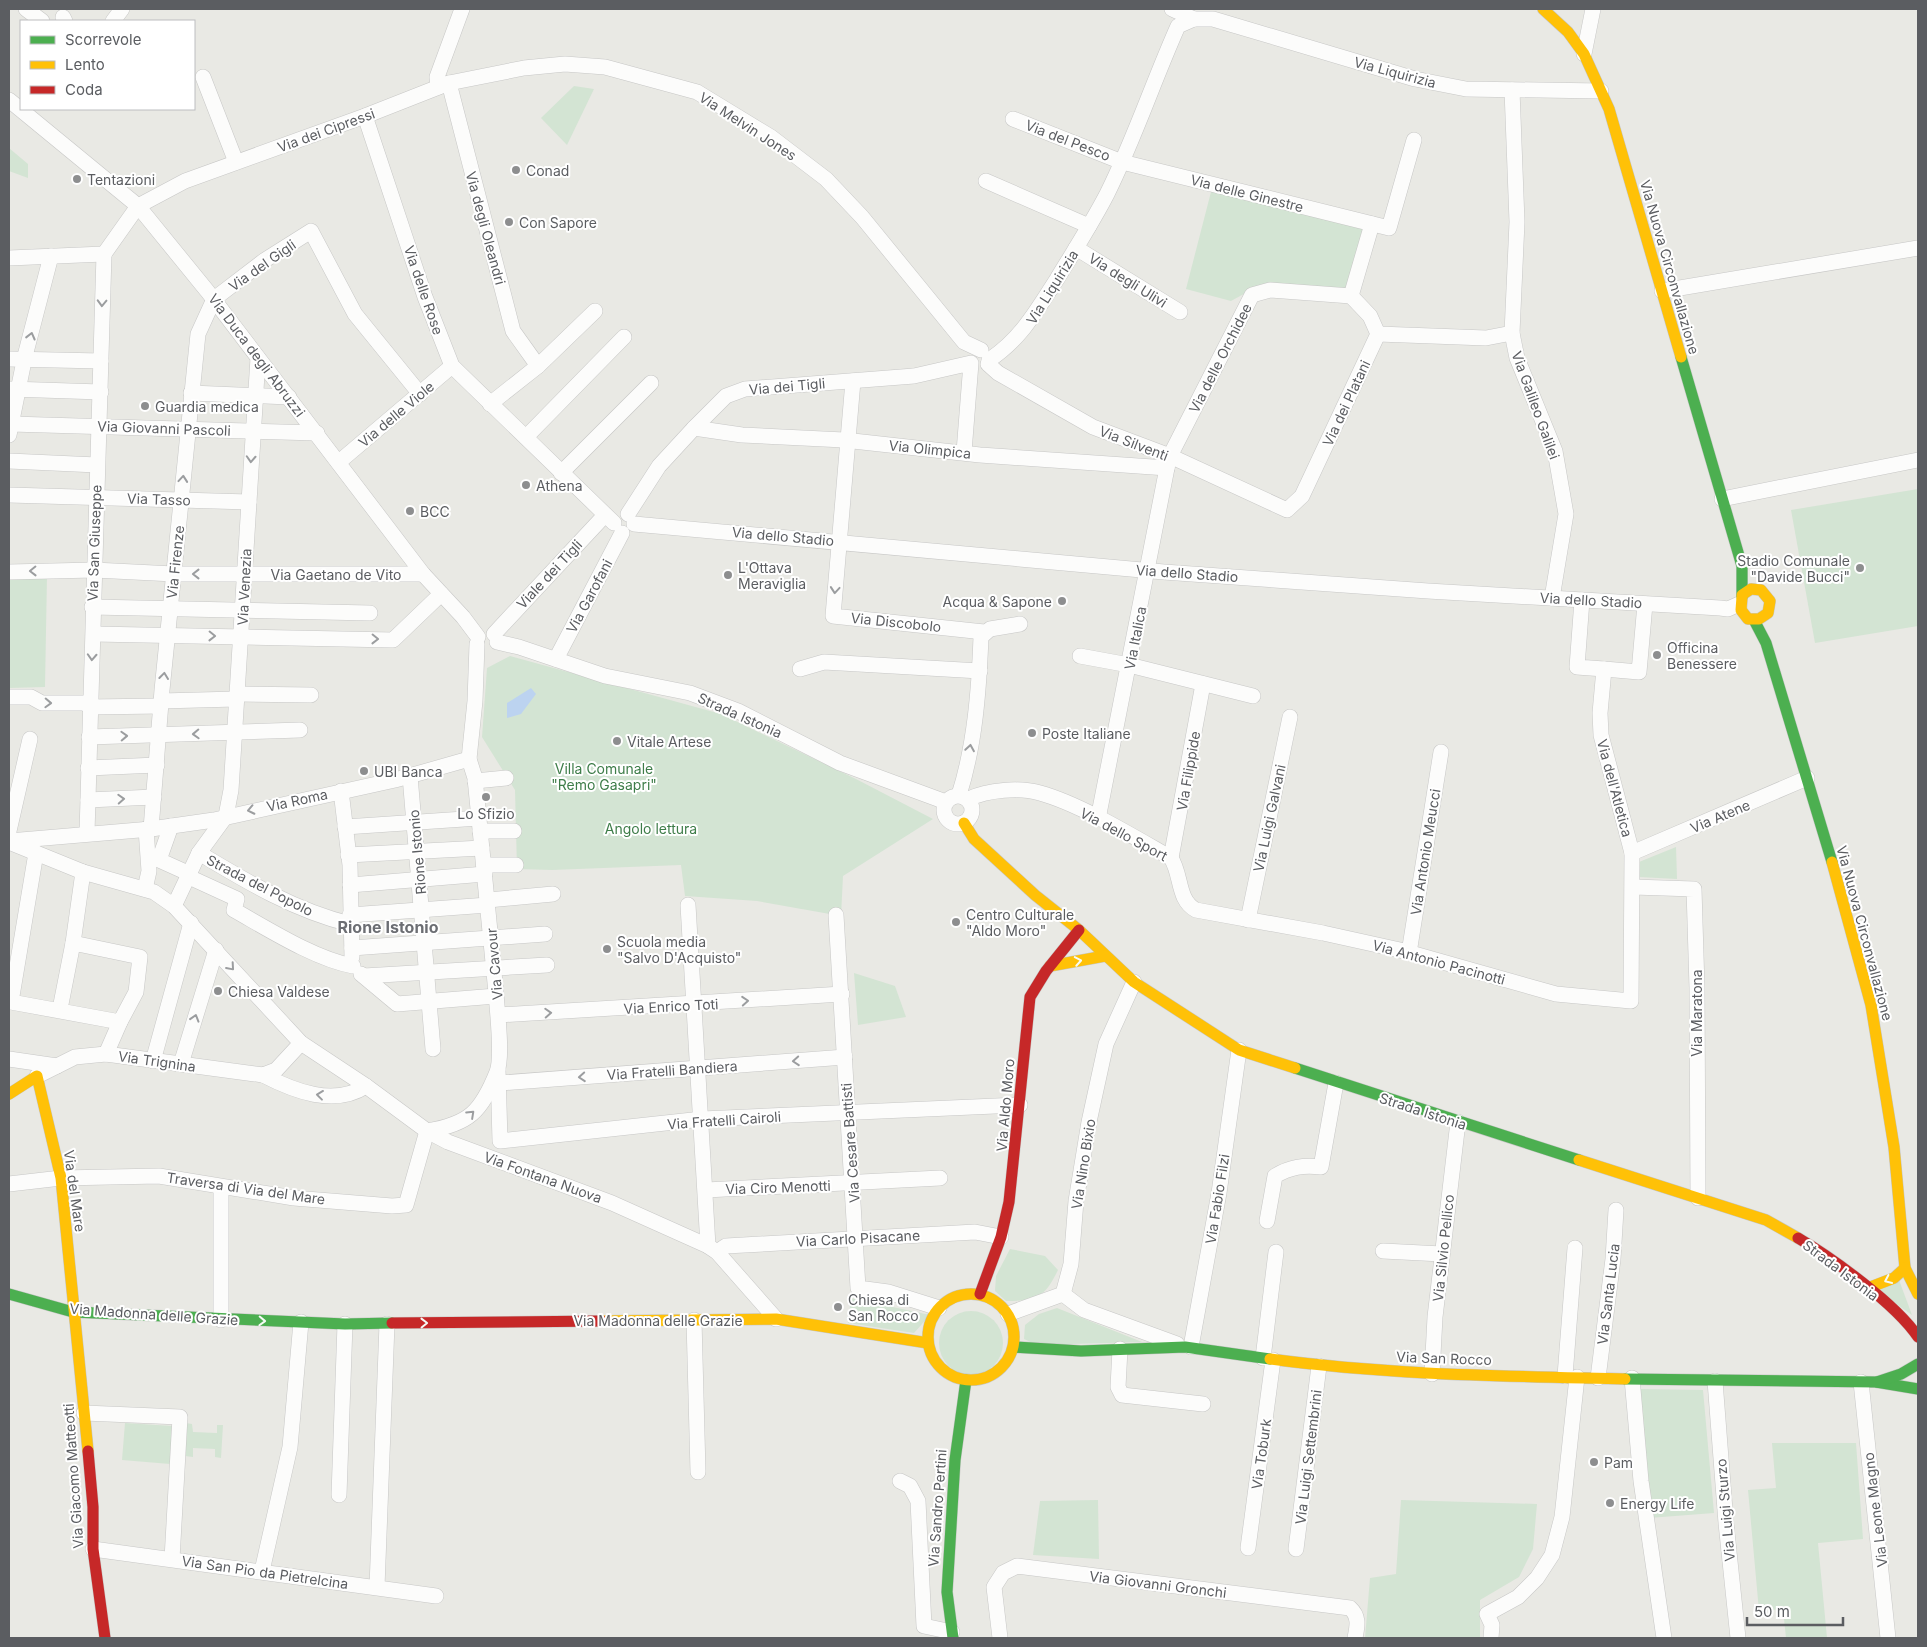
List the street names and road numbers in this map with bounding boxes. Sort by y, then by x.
street label: Via Liquirizia [1352,53,1438,91]
street label: Via Melvin Jones [696,88,800,164]
street label: Via dei Cipressi [275,104,377,156]
street label: Via del Pesco [1023,116,1113,164]
street label: Via degli Oleandri [463,169,509,287]
street label: Via delle Ginestre [1189,171,1305,215]
street label: Via Nuova Circonvallazione [1637,178,1703,356]
street label: Via del Gigli [225,236,299,294]
street label: Via delle Rose [401,243,447,337]
street label: Via Liquirizia [1022,247,1082,327]
street label: Via degli Ulivi [1086,249,1170,311]
street label: Via Duca degli Abruzzi [205,290,309,420]
street label: Via delle Orchidee [1185,300,1255,416]
street label: Via Galileo Galilei [1509,349,1563,461]
street label: Via dei Platani [1319,357,1373,449]
street label: Via dei Tigli [748,374,826,398]
street label: Via delle Viole [355,377,437,451]
street label: Via Giovanni Pascoli [97,417,231,439]
street label: Via Silventi [1097,422,1171,464]
street label: Via Olimpica [888,436,972,462]
street label: Via San Giuseppe [83,484,105,602]
street label: Via Tasso [127,489,191,509]
street label: Via dello Stadio [731,523,835,549]
street label: Via Firenze [163,524,187,600]
street label: Viale dei Tigli [513,536,585,612]
street label: Via Venezia [233,548,255,626]
street label: Via Garofani [562,556,616,636]
street label: Via dello Stadio [1135,561,1239,585]
street label: Via Gaetano de Vito [271,566,402,583]
street label: Via dello Stadio [1539,589,1643,611]
street label: Via Italica [1121,605,1149,671]
street label: Via Discobolo [850,609,942,635]
street label: Strada Istonia [695,689,785,741]
street label: Via Filippide [1173,730,1203,812]
street label: Via dell'Atletica [1594,737,1636,839]
street label: Via Luigi Galvani [1249,763,1289,873]
street label: Via Roma [265,785,329,815]
street label: Via Antonio Meucci [1407,787,1443,917]
street label: Via Atene [1688,796,1752,836]
street label: Via dello Sport [1077,804,1171,864]
street label: Rione Istonio [405,809,429,895]
street label: Via Nuova Circonvallazione [1833,843,1897,1023]
street label: Strada del Popolo [204,851,316,919]
street label: Via Cavour [482,927,506,1001]
street label: Via Antonio Pacinotti [1371,936,1507,988]
street label: Via Maratona [1688,969,1705,1057]
street label: Via Enrico Toti [623,995,719,1017]
street label: Via Trignina [117,1047,197,1075]
street label: Via Fratelli Bandiera [606,1057,738,1083]
street label: Via Aldo Moro [992,1058,1018,1152]
street label: Via Cesare Battisti [837,1082,863,1204]
street label: Strada Istonia [1377,1089,1469,1133]
street label: Via Fratelli Cairoli [666,1108,782,1132]
street label: Via Nino Bixio [1067,1118,1099,1210]
street label: Via Fontana Nuova [482,1148,604,1206]
street label: Via del Mare [61,1149,89,1233]
street label: Via Fabio Filzi [1201,1153,1233,1245]
street label: Traversa di Via del Mare [166,1168,326,1208]
street label: Via Ciro Menotti [725,1177,831,1197]
street label: Via Silvio Pellico [1429,1193,1457,1303]
street label: Via Carlo Pisacane [796,1226,920,1250]
street label: Strada Istonia [1800,1236,1882,1304]
street label: Via Santa Lucia [1593,1242,1623,1346]
street label: Via Madonna delle Grazie [69,1300,239,1328]
street label: Via Madonna delle Grazie [573,1312,743,1329]
street label: Via San Rocco [1396,1348,1492,1368]
street label: Via Luigi Settembrini [1291,1389,1325,1525]
street label: Via Giacomo Matteotti [59,1403,87,1549]
street label: Via Toburk [1248,1417,1274,1490]
street label: Via Sandro Pertini [924,1449,950,1567]
street label: Via Leone Magno [1860,1452,1890,1568]
street label: Via Luigi Sturzo [1712,1458,1738,1562]
street label: Via San Pio da Pietrelcina [181,1552,349,1592]
street label: Via Giovanni Gronchi [1088,1567,1228,1601]

